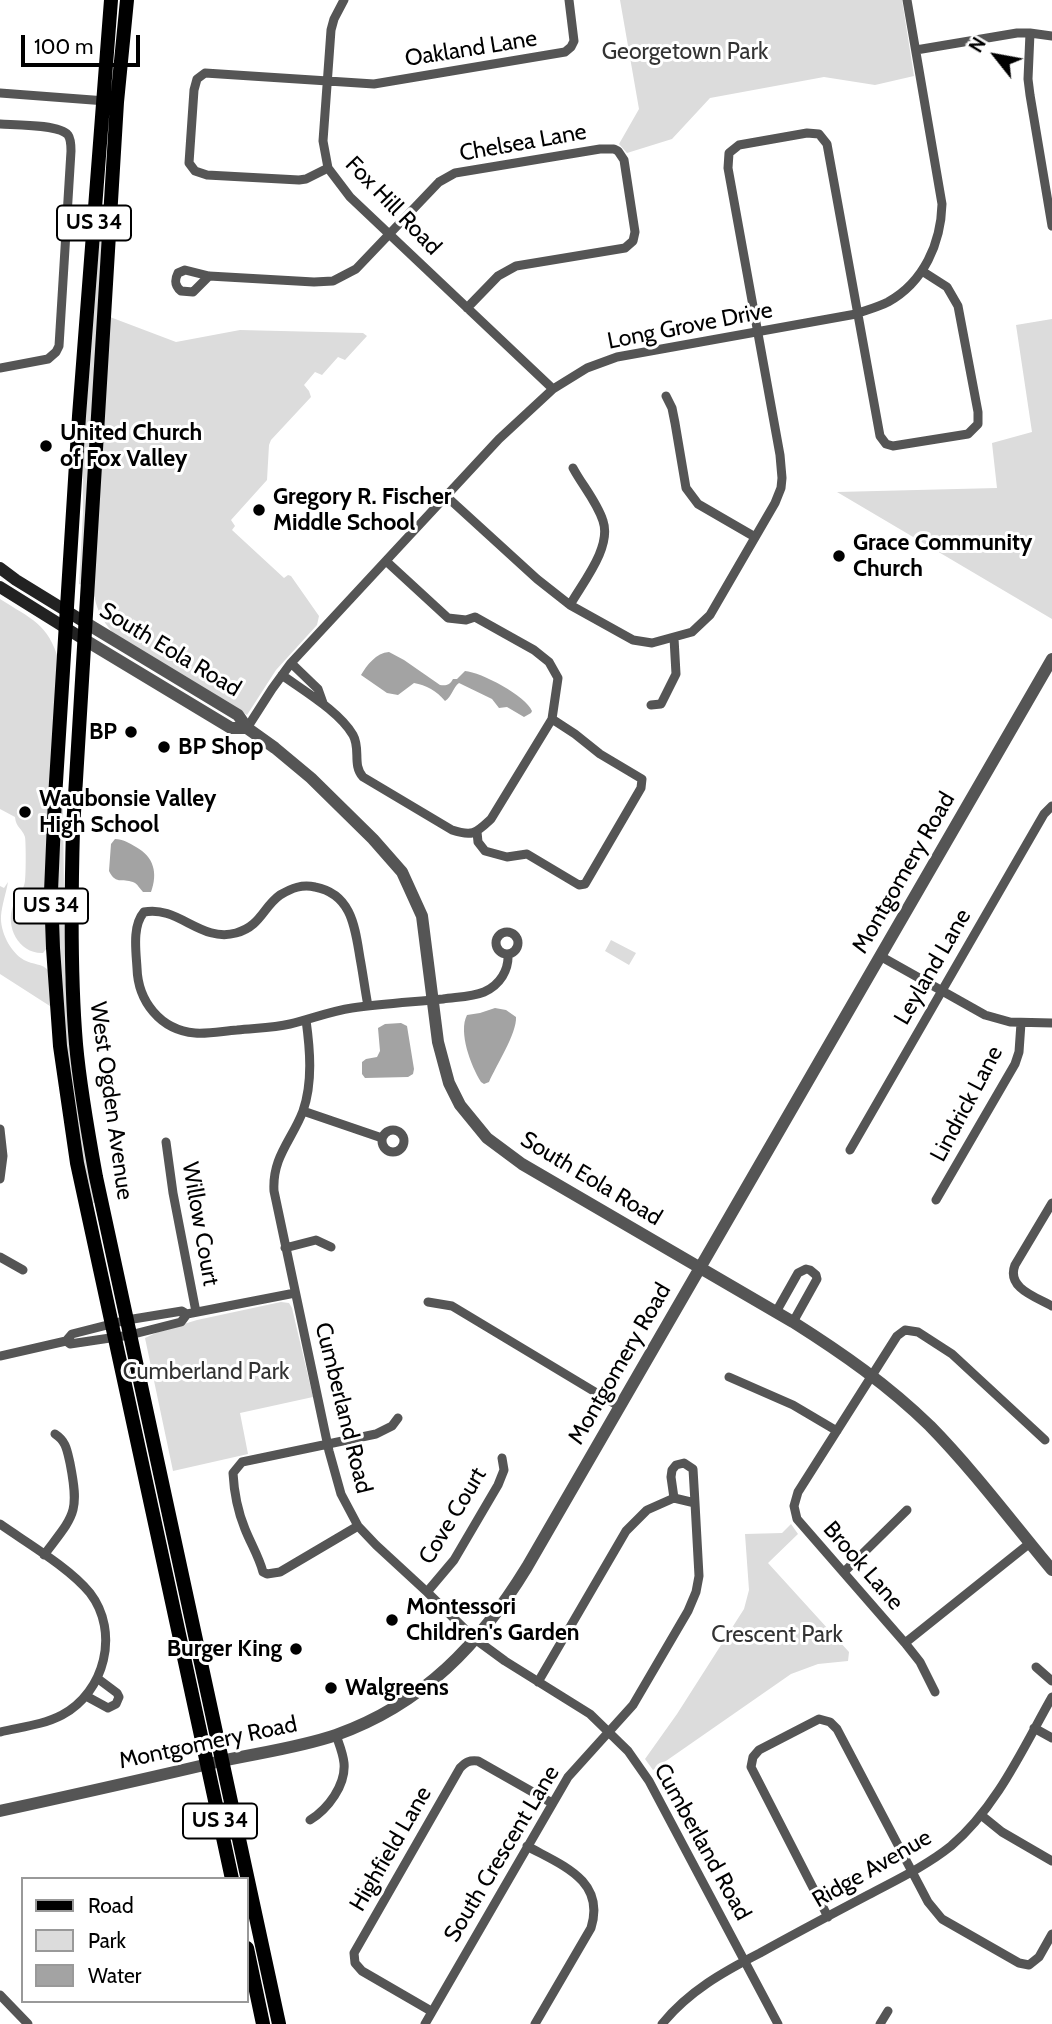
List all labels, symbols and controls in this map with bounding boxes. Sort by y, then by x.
scale bar [24,21,144,65]
north arrow [961,21,1031,91]
street label: Oakland Lane [403,25,539,73]
text: N [964,33,991,57]
text: 100 m [34,34,93,59]
park label: Georgetown Park [602,38,768,66]
street label: Chelsea Lane [457,118,589,168]
street label: Fox Hill Road [339,151,447,261]
road number: US 34 [57,206,131,241]
street label: Long Grove Drive [605,296,775,356]
place label: United Church of Fox Valley [60,419,202,473]
marker: United Church of Fox Valley [38,438,54,454]
place label: Gregory R. Fischer Middle School [273,483,451,537]
marker: Gregory R. Fischer Middle School [251,502,267,518]
place label: Grace Community Church [853,529,1032,583]
marker: Grace Community Church [831,548,847,564]
street label: South Eola Road [94,597,246,703]
place label: BP [89,718,117,746]
marker: BP [123,724,139,740]
place label: BP Shop [178,733,263,761]
marker: BP Shop [156,739,172,755]
place label: Waubonsie Valley High School [39,785,216,839]
street label: Montgomery Road [847,788,961,958]
marker: Waubonsie Valley High School [17,804,33,820]
road number: US 34 [14,888,88,923]
street label: Leyland Lane [889,904,977,1030]
street label: West Ogden Avenue [83,1000,139,1202]
street label: Lindrick Lane [925,1041,1009,1167]
street label: South Eola Road [515,1126,667,1232]
street label: Willow Court [176,1160,224,1288]
street label: Montgomery Road [563,1279,677,1449]
street label: Cumberland Road [308,1320,378,1496]
park label: Cumberland Park [123,1358,289,1386]
street label: Cove Court [413,1463,493,1569]
street label: Brook Lane [817,1516,909,1616]
place label: Montessori Children's Garden [406,1593,579,1647]
marker: Montessori Children's Garden [384,1612,400,1628]
park label: Crescent Park [711,1621,843,1649]
place label: Burger King [167,1635,282,1663]
marker: Burger King [288,1641,304,1657]
place label: Walgreens [345,1674,449,1702]
marker: Walgreens [323,1680,339,1696]
street label: Montgomery Road [116,1711,300,1775]
street label: Cumberland Road [648,1759,756,1925]
street label: South Crescent Lane [438,1761,566,1947]
street label: Highfield Lane [344,1782,438,1916]
road number: US 34 [183,1804,257,1839]
street label: Ridge Avenue [808,1824,936,1914]
legend [21,1877,248,2003]
text: Road [88,1893,134,1918]
text: Park [88,1928,126,1953]
text: Water [88,1963,141,1988]

